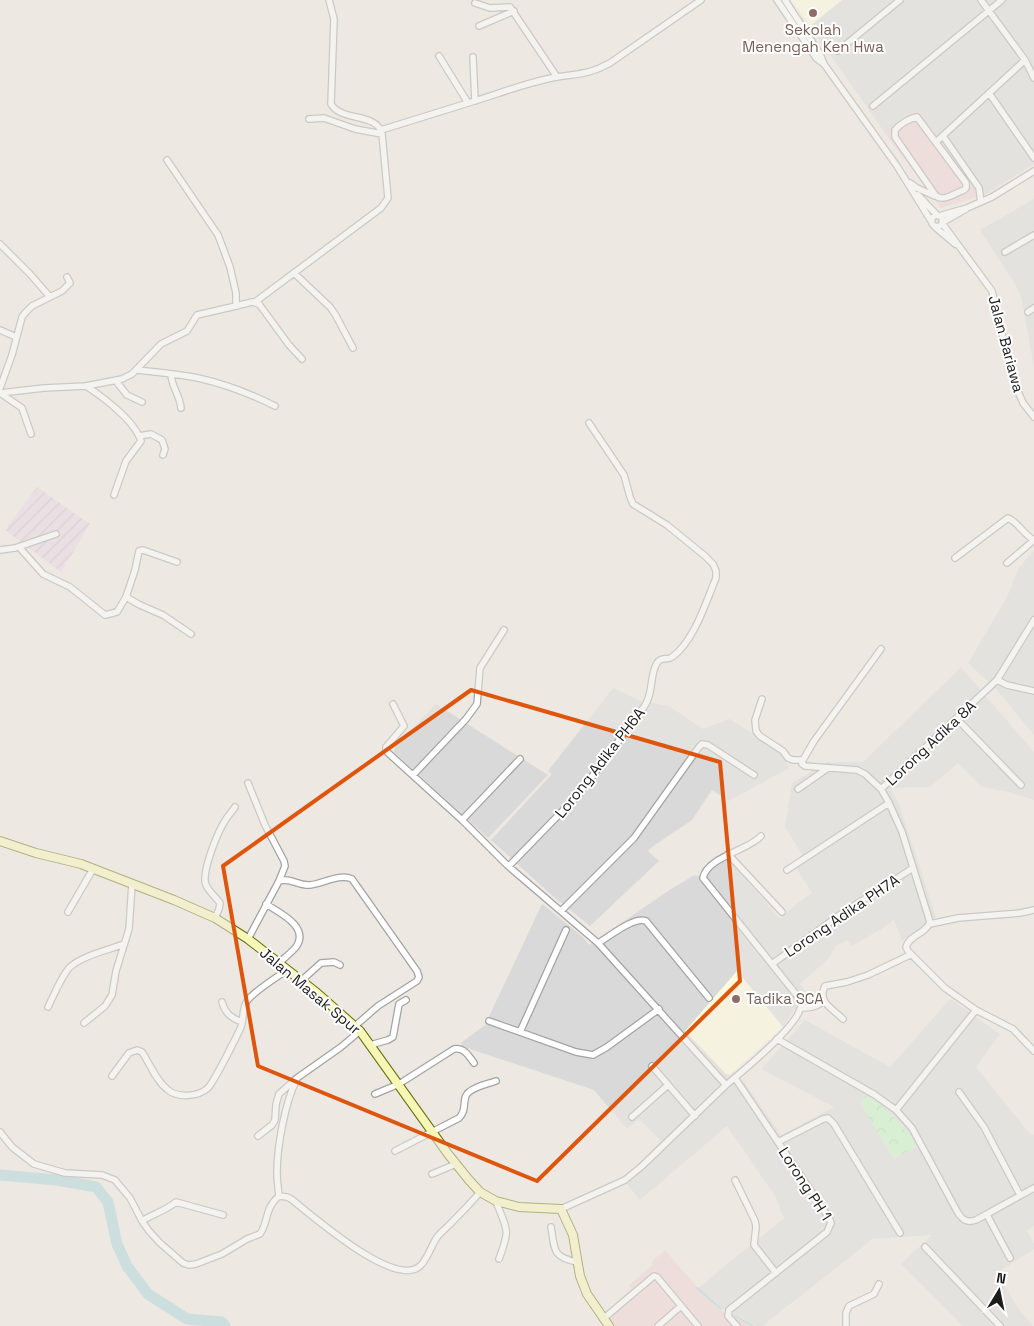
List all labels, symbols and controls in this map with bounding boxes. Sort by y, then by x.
marker: Sekolah Menengah Ken Hwa [807,7,819,19]
place label: Sekolah Menengah Ken Hwa [742,20,884,56]
street label: Jalan Bariawa [984,293,1029,395]
street label: Lorong Adika 8A [882,696,980,789]
street label: Lorong Adika PH6A [551,703,649,822]
street label: Lorong Adika PH7A [781,870,903,961]
street label: Jalan Masak Spur [256,943,365,1039]
place label: Tadika SCA [746,989,824,1008]
marker: Tadika SCA [730,993,742,1005]
street label: Lorong PH 1 [775,1143,836,1224]
north arrow [974,1266,1024,1316]
text: N [995,1269,1007,1288]

